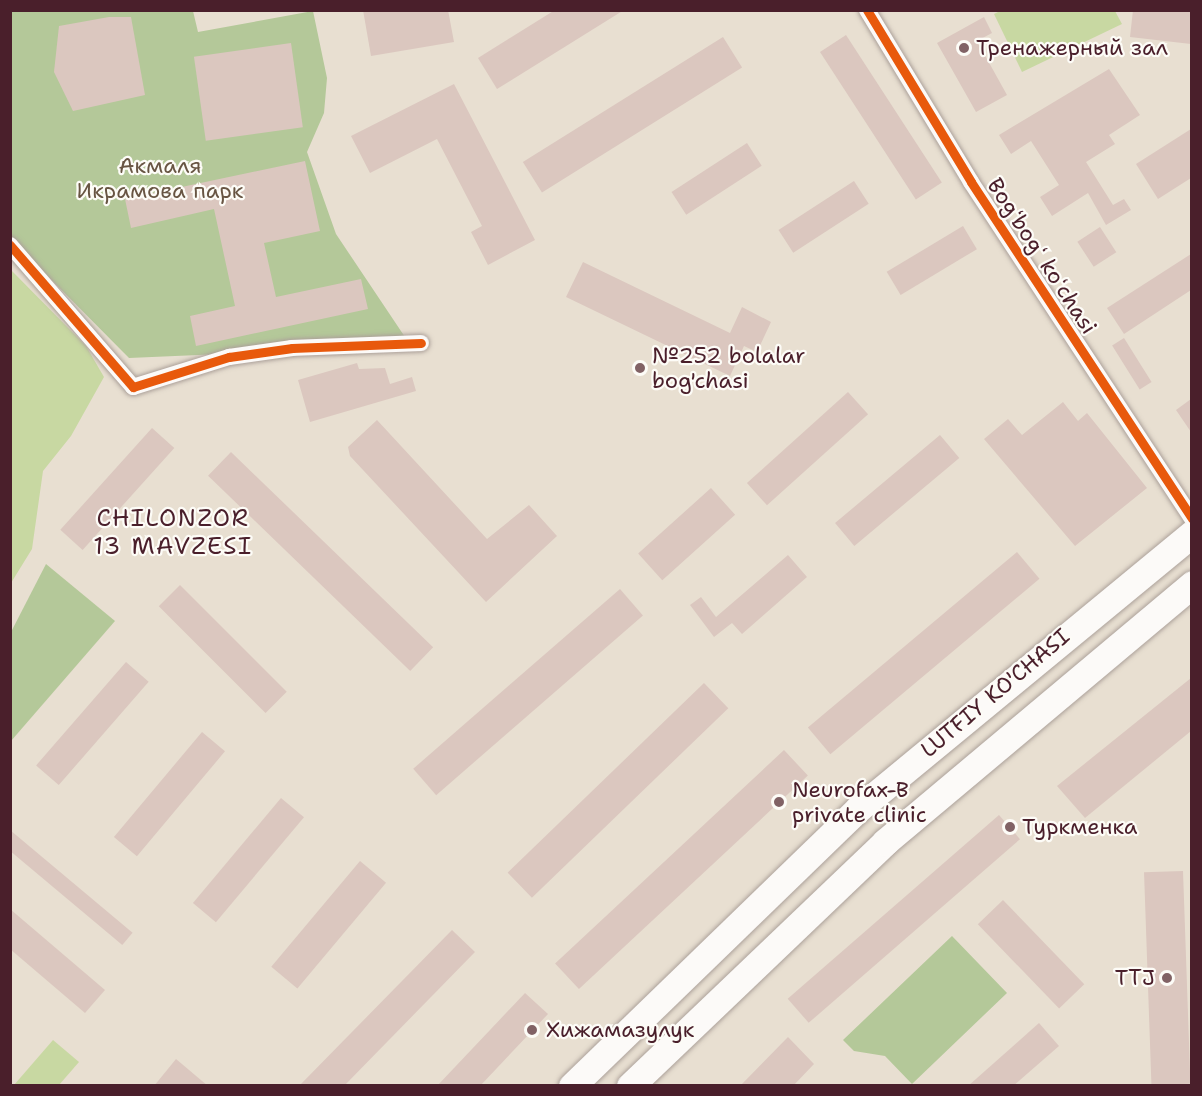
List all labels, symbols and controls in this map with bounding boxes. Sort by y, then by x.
place label: Тренажерный зал [976,35,1168,61]
marker: Тренажерный зал [957,41,971,55]
park label: Акмаля Икрамова парк [77,152,243,204]
street label: Bogʻbogʻ koʻchasi [982,173,1102,339]
place label: №252 bolalar bog'chasi [652,342,805,394]
marker: №252 bolalar bog'chasi [633,361,647,375]
district label: CHILONZOR 13 MAVZESI [93,505,253,561]
street label: LUTFIY KO'CHASI [915,623,1075,763]
place label: Neurofax-B private clinic [792,776,927,828]
marker: Neurofax-B private clinic [770,793,788,811]
place label: Туркменка [1022,814,1137,840]
marker: Туркменка [1003,820,1017,834]
place label: TTJ [1115,965,1155,991]
marker: TTJ [1160,971,1174,985]
place label: Хижамазулук [546,1017,695,1043]
marker: Хижамазулук [523,1021,541,1039]

